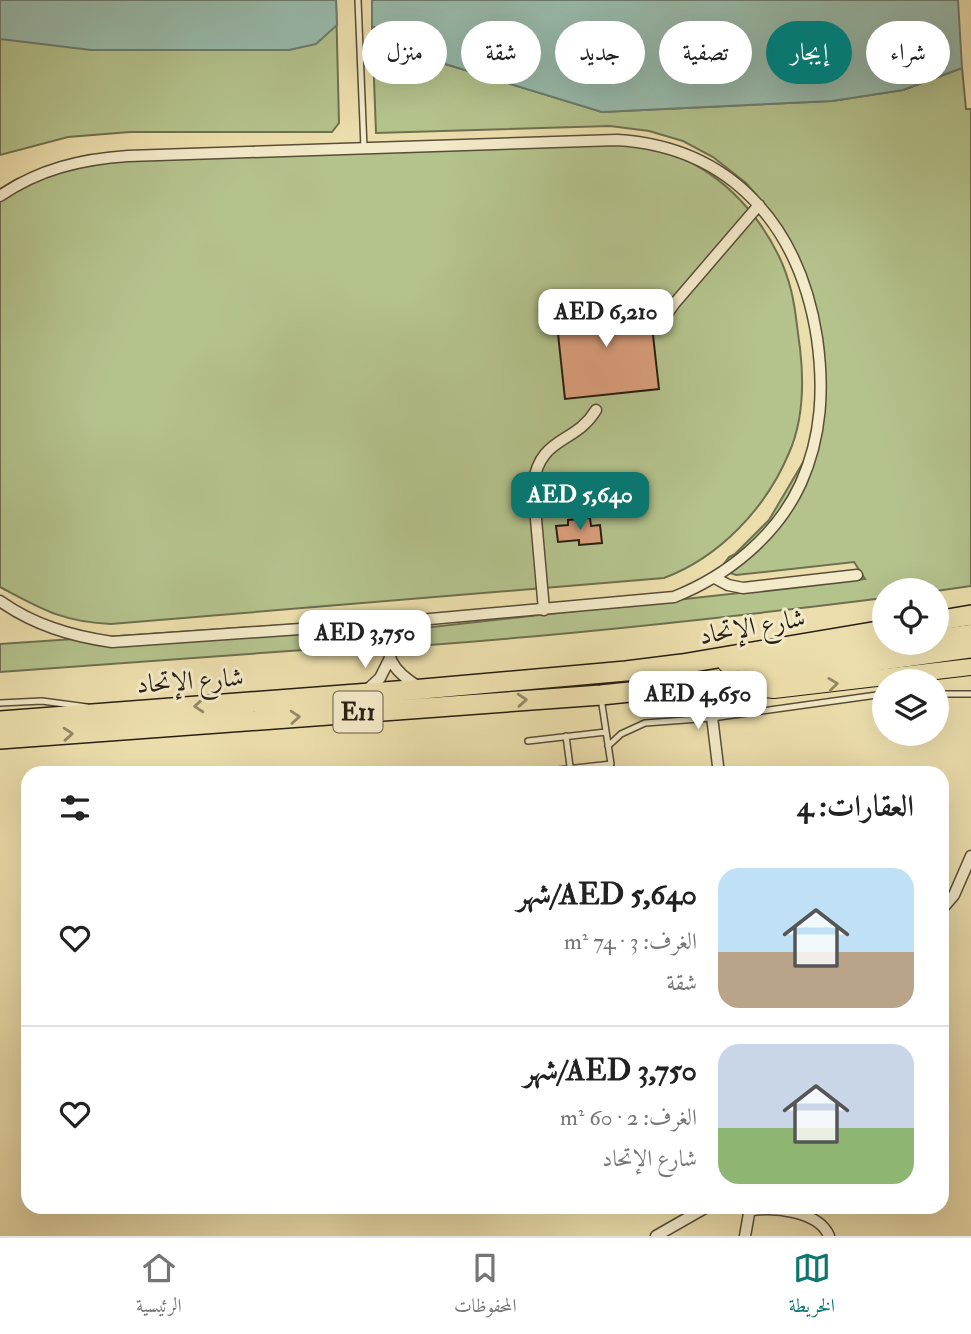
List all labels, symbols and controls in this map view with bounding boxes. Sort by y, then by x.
chip: منزل [362,21,447,84]
chip: شقة [461,21,541,84]
chip: جديد [555,21,645,84]
chip: تصفية [659,21,752,84]
chip: إيجار [766,21,852,84]
chip: شراء [866,21,950,84]
pin: AED 6,210 [526,290,686,349]
text: AED 6,210 [554,297,658,326]
pin: AED 5,640 [500,472,660,532]
text: AED 5,640 [527,480,633,509]
map controls [872,578,949,746]
button: locate [872,578,949,655]
street label: شارع الإتحاد [697,602,809,657]
pin: AED 3,750 [285,610,445,670]
text: AED 3,750 [315,618,415,647]
street label: شارع الإتحاد [135,661,245,706]
button: layers [872,669,949,746]
pin: AED 4,650 [618,672,778,731]
one-way arrow [827,676,839,691]
text: AED 4,650 [645,679,751,708]
road number: E11 [334,692,382,732]
one-way arrow [517,693,528,708]
one-way arrow [193,698,204,713]
one-way arrow [290,710,301,725]
one-way arrow [63,727,74,742]
text: العقارات: 4 [797,788,914,825]
icon: filters [56,789,94,827]
text: AED 5,640/شهر [517,876,697,913]
icon: home [774,896,858,980]
icon: heart [56,919,94,957]
text: الغرف: 3 · 74 m² [564,927,697,956]
text: شقة [667,968,697,997]
text: AED 3,750/شهر [524,1052,697,1089]
icon: home [774,1072,858,1156]
icon: heart [56,1095,94,1133]
text: الغرف: 2 · 60 m² [560,1103,697,1132]
text: شارع الإتحاد [602,1144,697,1173]
tab: الرئيسية [136,1249,182,1324]
tab: المحفوظات [454,1249,517,1324]
tab: الخريطة [789,1249,835,1324]

